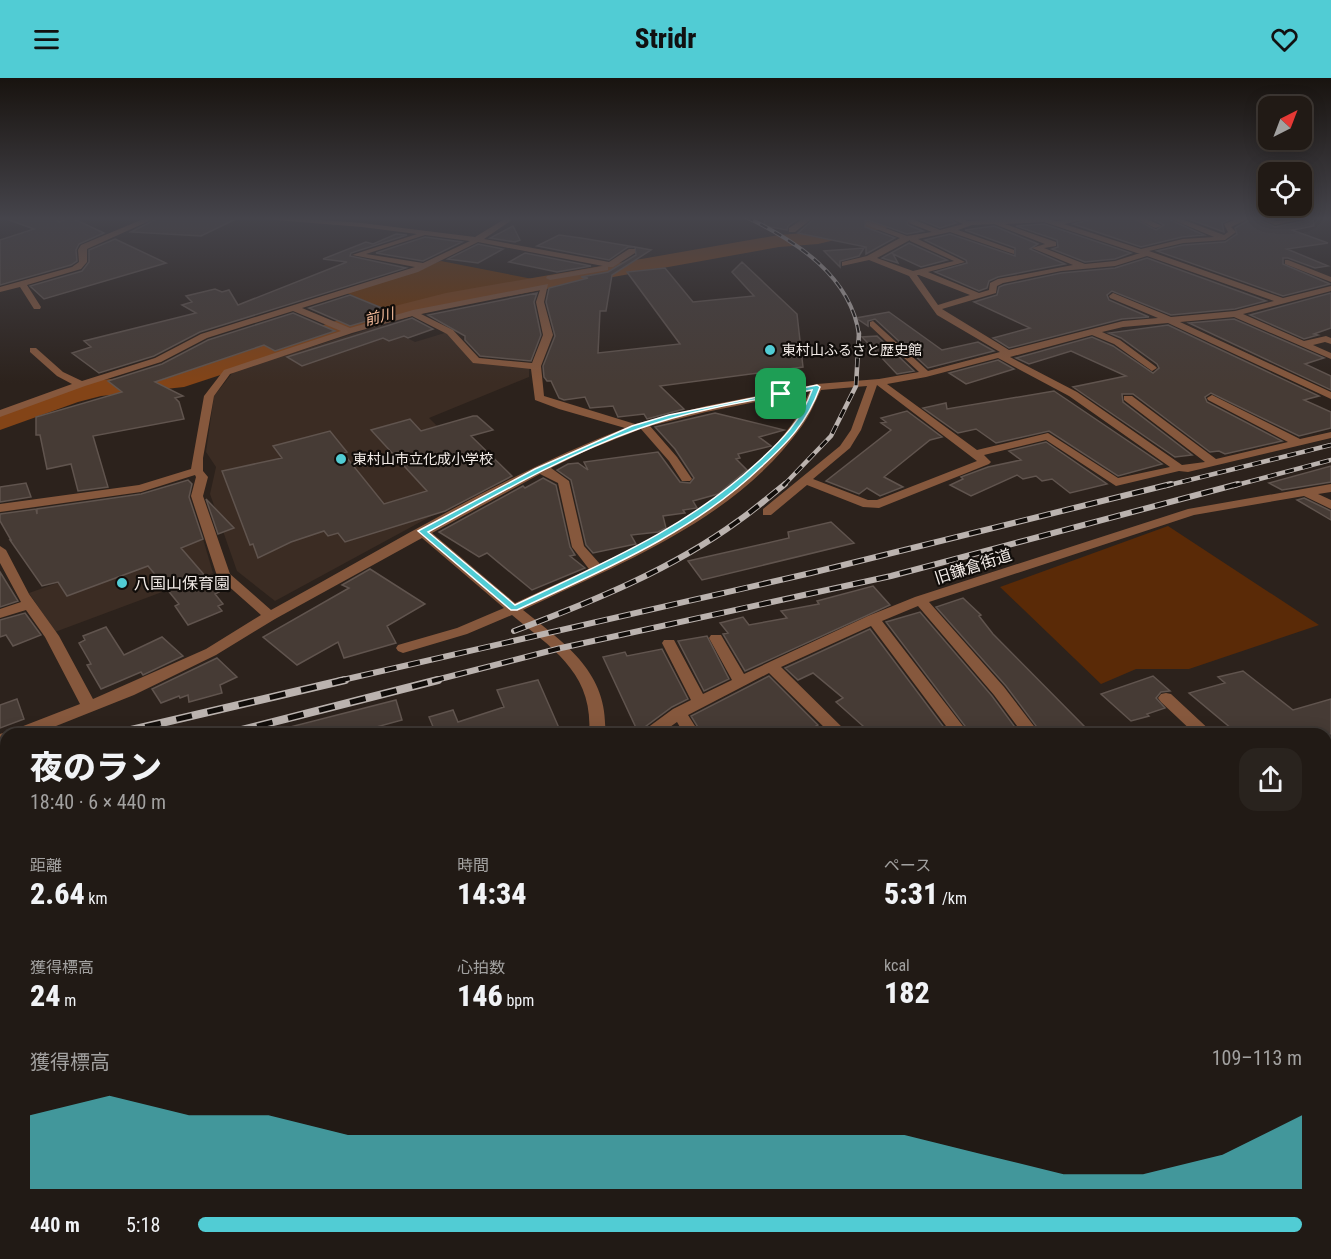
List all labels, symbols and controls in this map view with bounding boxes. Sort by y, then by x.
icon: menu [30,23,63,56]
text: Stridr [635,23,696,55]
icon: heart [1268,23,1301,56]
north arrow [1258,96,1312,150]
map controls [1258,96,1312,216]
button: locate [1258,162,1312,216]
water label: 前川 [362,304,398,329]
place label: 東村山ふるさと歴史館 [782,342,922,358]
marker: 東村山ふるさと歴史館 [763,343,777,357]
pin [755,368,806,419]
icon: arrive [764,377,797,410]
place label: 東村山市立化成小学校 [353,451,493,467]
marker: 東村山市立化成小学校 [334,452,348,466]
street label: 旧鎌倉街道 [932,545,1014,588]
place label: 八国山保育園 [134,574,230,593]
marker: 八国山保育園 [115,576,129,590]
text: 夜のラン [30,748,162,787]
button: share [1239,748,1302,811]
text: 18:40 · 6 × 440 m [30,790,166,814]
text: 距離 [30,856,62,875]
text: 時間 [457,856,489,875]
text: ペース [884,856,931,875]
text: 2.64 [30,876,85,911]
text: 14:34 [457,876,526,911]
text: 5:31 [884,876,938,911]
text: km [85,889,108,908]
text: /km [938,889,967,908]
text: kcal [884,956,910,975]
text: 獲得標高 [30,958,94,977]
text: 心拍数 [457,958,505,977]
text: 182 [884,975,930,1010]
text: 24 [30,978,61,1013]
text: 146 [457,978,503,1013]
text: m [61,991,76,1010]
text: bpm [503,991,534,1010]
text: 109–113 m [1212,1046,1302,1070]
text: 獲得標高 [30,1050,110,1074]
text: 440 m [30,1213,80,1237]
text: 5:18 [126,1213,160,1237]

